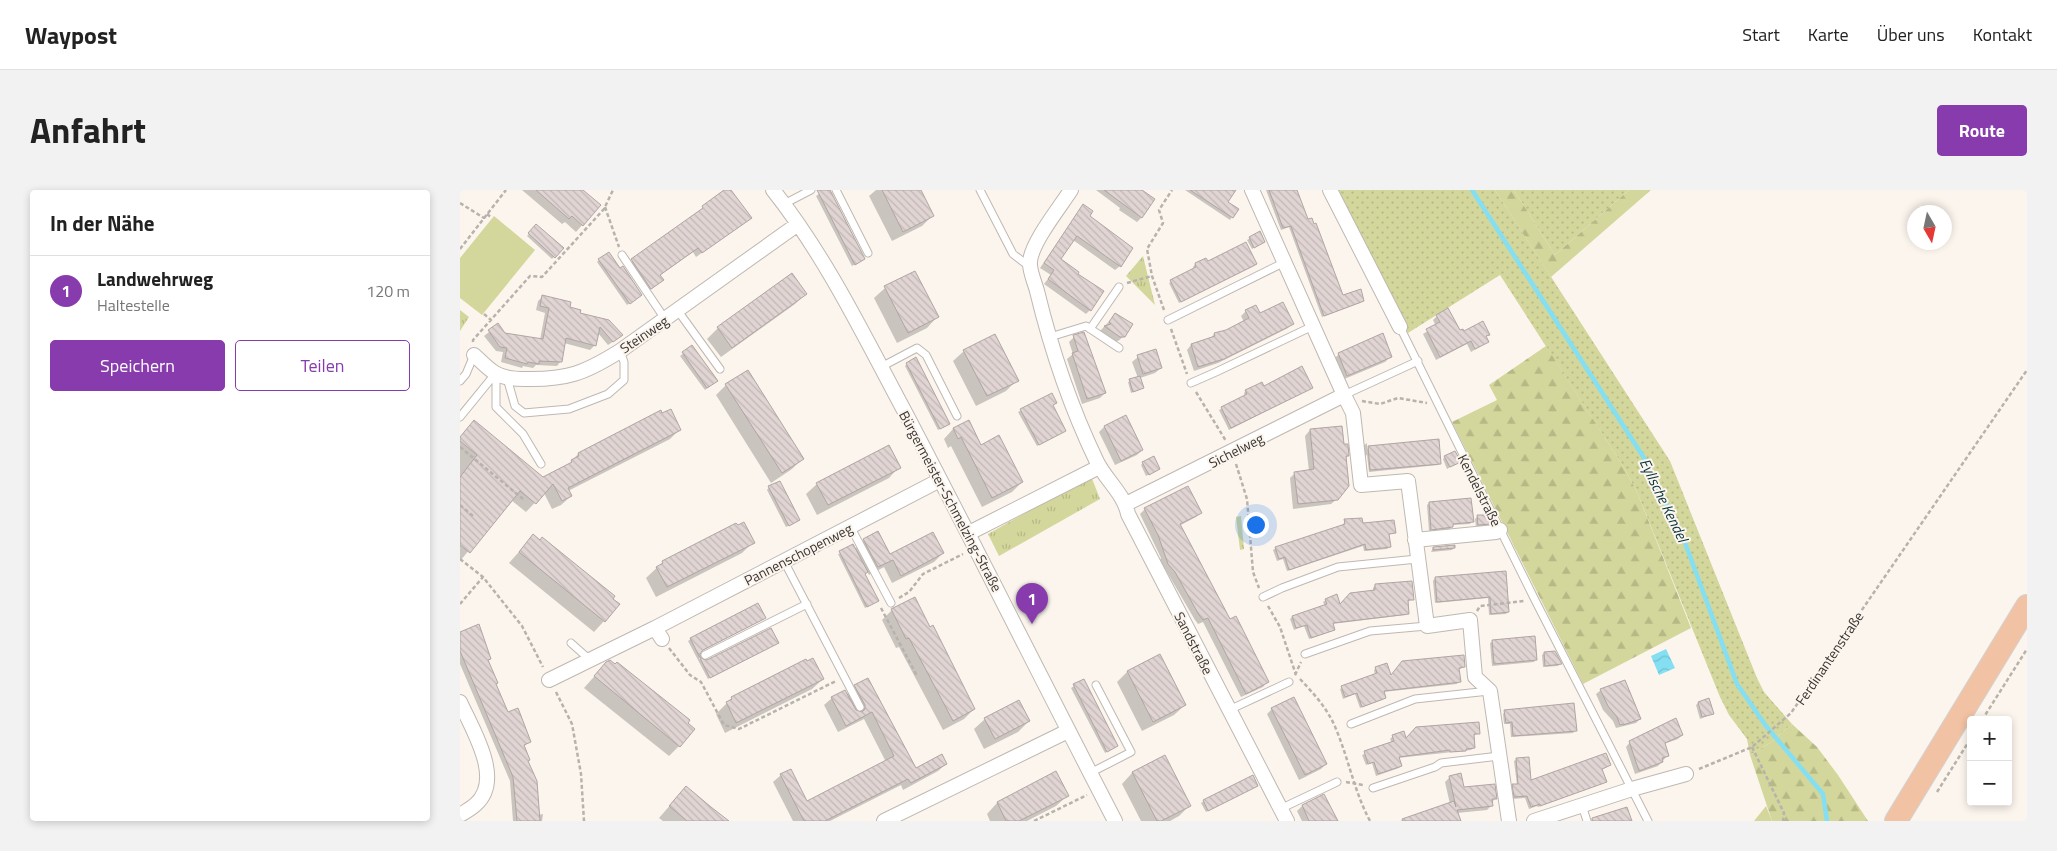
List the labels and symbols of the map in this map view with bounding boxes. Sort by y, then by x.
north arrow [1907,205,1952,250]
street label: Steinweg [615,310,673,358]
street label: Bürgermeister-Schmelzing-Straße [894,407,1008,595]
street label: Sichelweg [1205,427,1267,473]
street label: Kendelstraße [1453,450,1507,530]
water label: Eyllsche Kendel [1634,454,1695,547]
your location [1243,512,1269,538]
street label: Pannenschopenweg [740,518,856,590]
pin: 1 [1016,583,1048,624]
street label: Ferdinantenstraße [1790,607,1868,709]
street label: Sandstraße [1169,608,1219,678]

